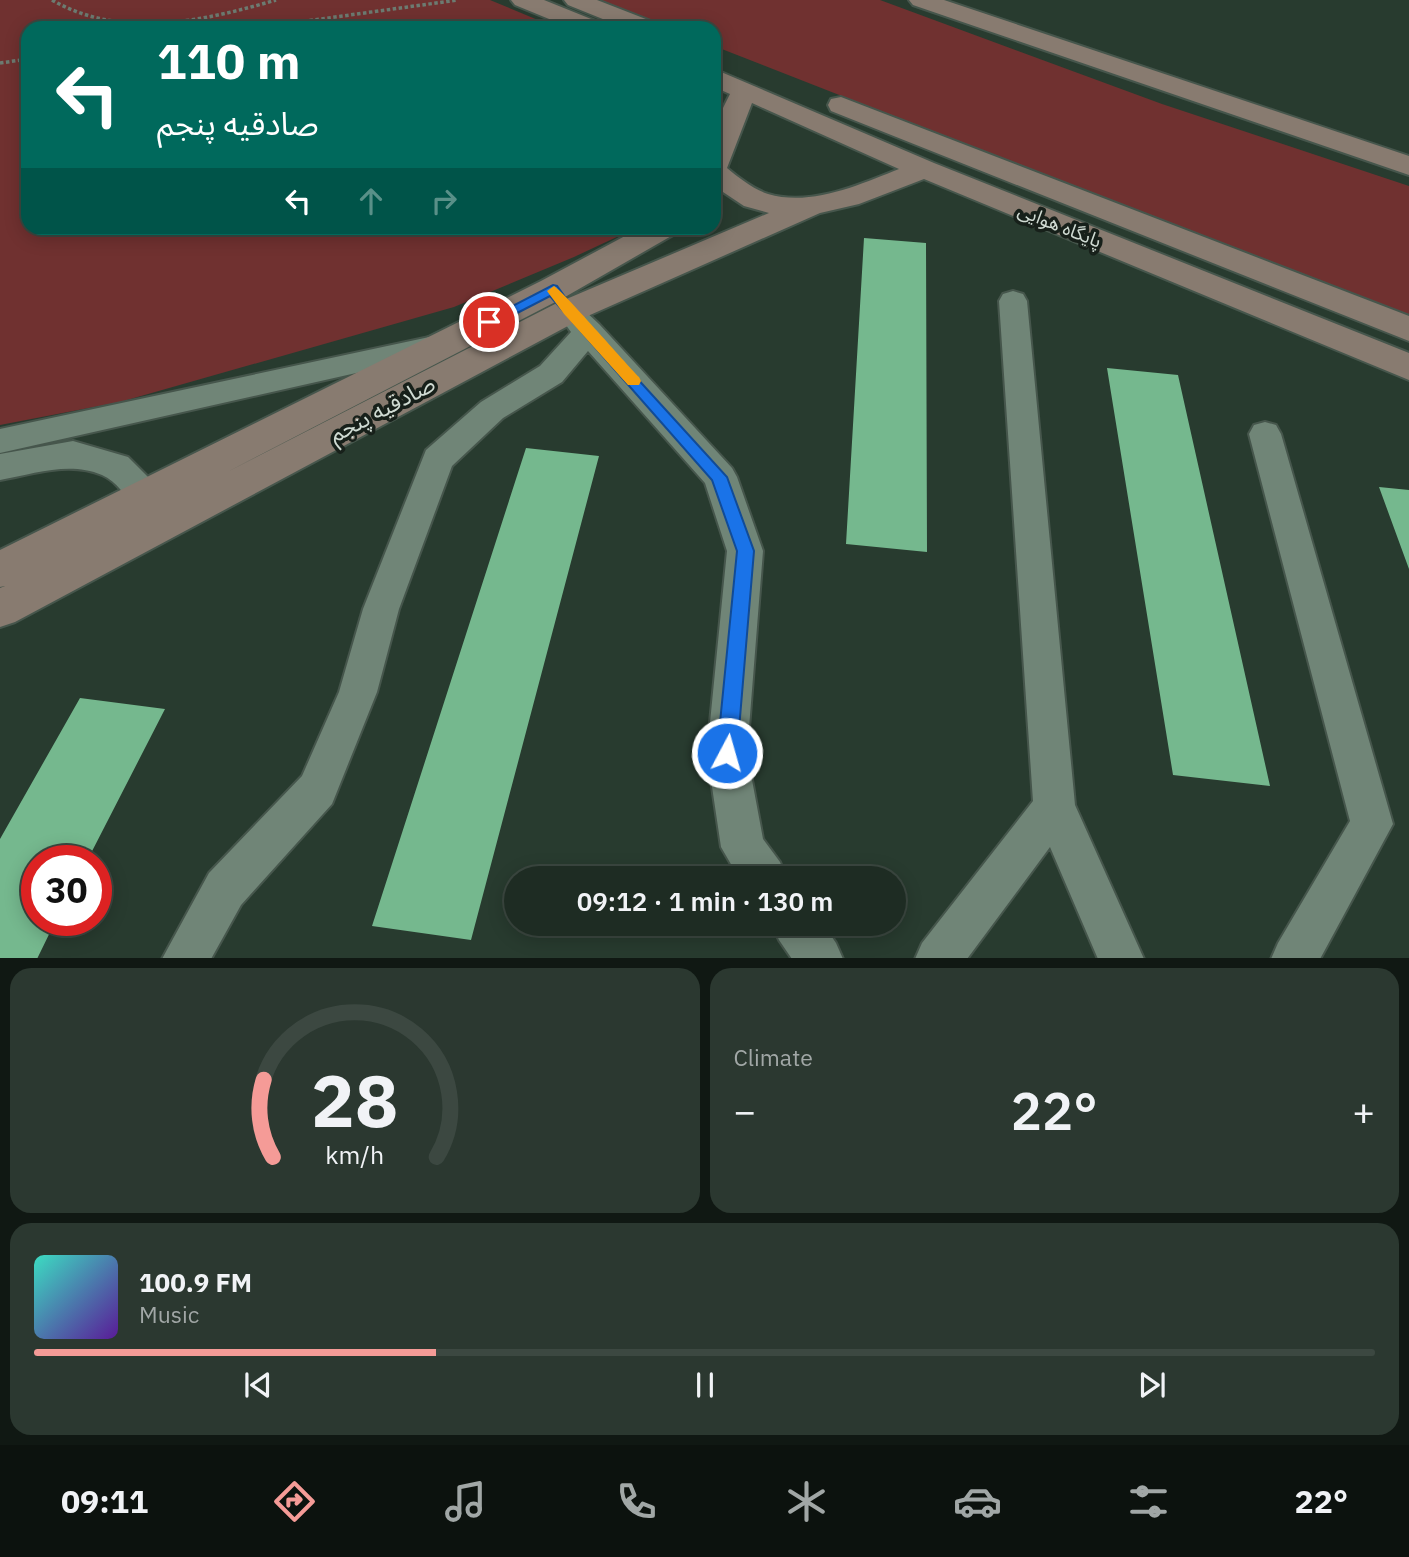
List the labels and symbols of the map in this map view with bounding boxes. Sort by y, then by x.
street label: پایگاه هوایی [1014,197,1105,254]
pin [459,292,519,352]
street label: صادقیه پنجم [323,368,441,451]
position arrow [690,716,764,790]
speed limit sign: 30 [21,845,112,936]

